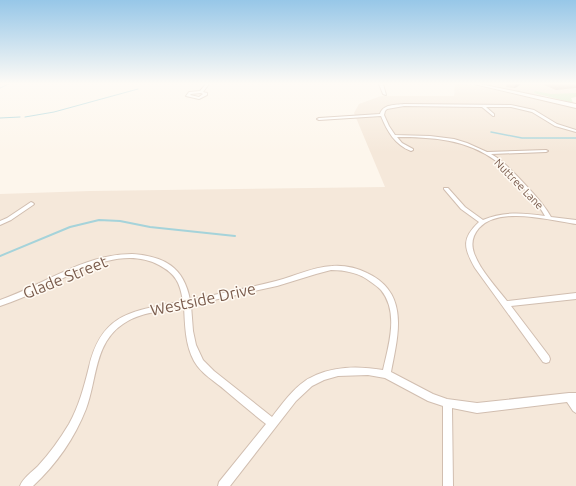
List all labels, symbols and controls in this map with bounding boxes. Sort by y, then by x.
street label: Nuttree Lane [492,156,546,212]
street label: Glade Street [20,252,111,302]
street label: Westside Drive [149,279,257,319]

